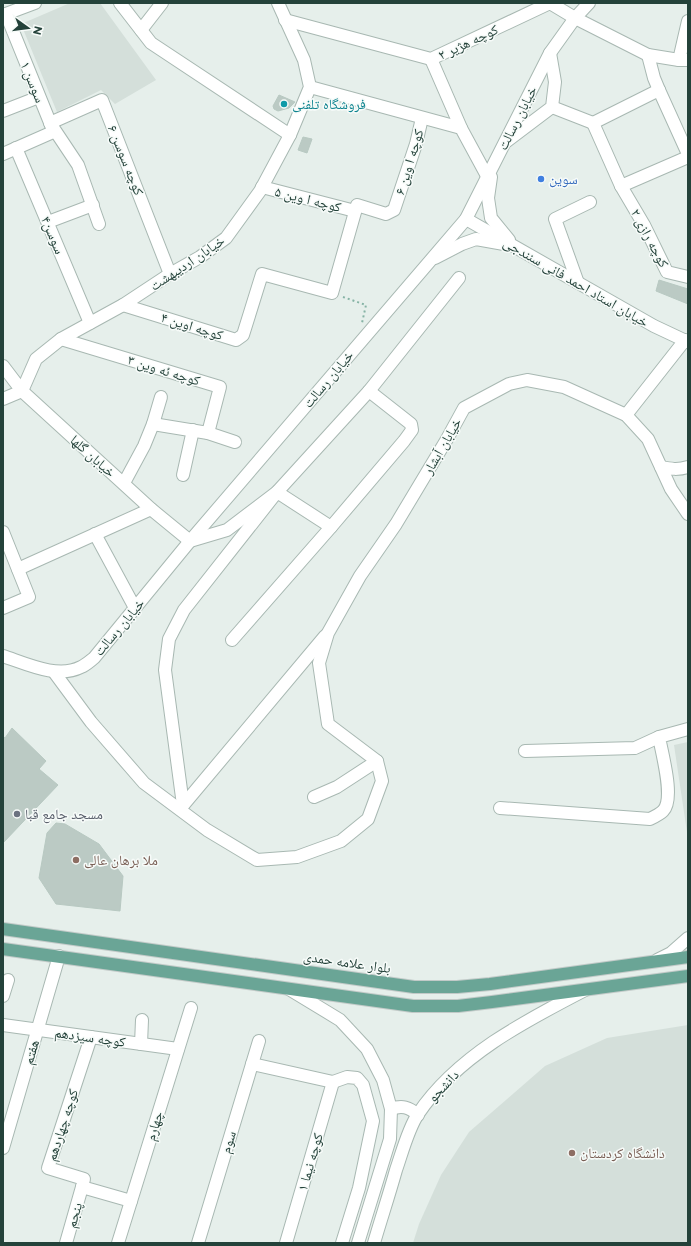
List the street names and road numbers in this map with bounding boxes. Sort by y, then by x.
street label: کوچه هژیر ۲ [435,20,501,64]
street label: سوسن ۱ [17,59,49,105]
street label: خیابان رسالت [493,83,541,153]
street label: کوچه سوسن ۶ [104,122,148,198]
street label: کوچه ا وین ۶ [390,127,428,197]
street label: کوچه ا وین ۵ [273,182,343,216]
street label: کوچه رازی ۲ [627,206,673,271]
street label: سوسن۴ [37,213,69,257]
street label: خیابان اردیبهشت [146,231,228,295]
street label: خیابان استاد احمد فانی سنندجی [500,233,652,331]
street label: کوچه اوین ۴ [159,308,225,344]
street label: خیابان رسالت [299,347,357,411]
street label: کوچه ئه وین ۳ [126,350,202,390]
street label: خیابان آبشار [418,415,465,478]
street label: خیابان گلها [67,431,119,481]
street label: خیابان رسالت [90,595,148,659]
street label: بلوار علامه حمدی [302,947,392,977]
street label: کوچه سیزدهم [53,1023,127,1052]
street label: هفتم [19,1038,44,1067]
street label: دانشجو [423,1066,463,1106]
street label: کوچه چهاردهم [42,1086,83,1164]
street label: چهارم [141,1109,168,1143]
street label: سوم [216,1129,241,1156]
street label: کوچه نیما ۱ [293,1131,327,1193]
street label: پنجم [62,1200,87,1230]

